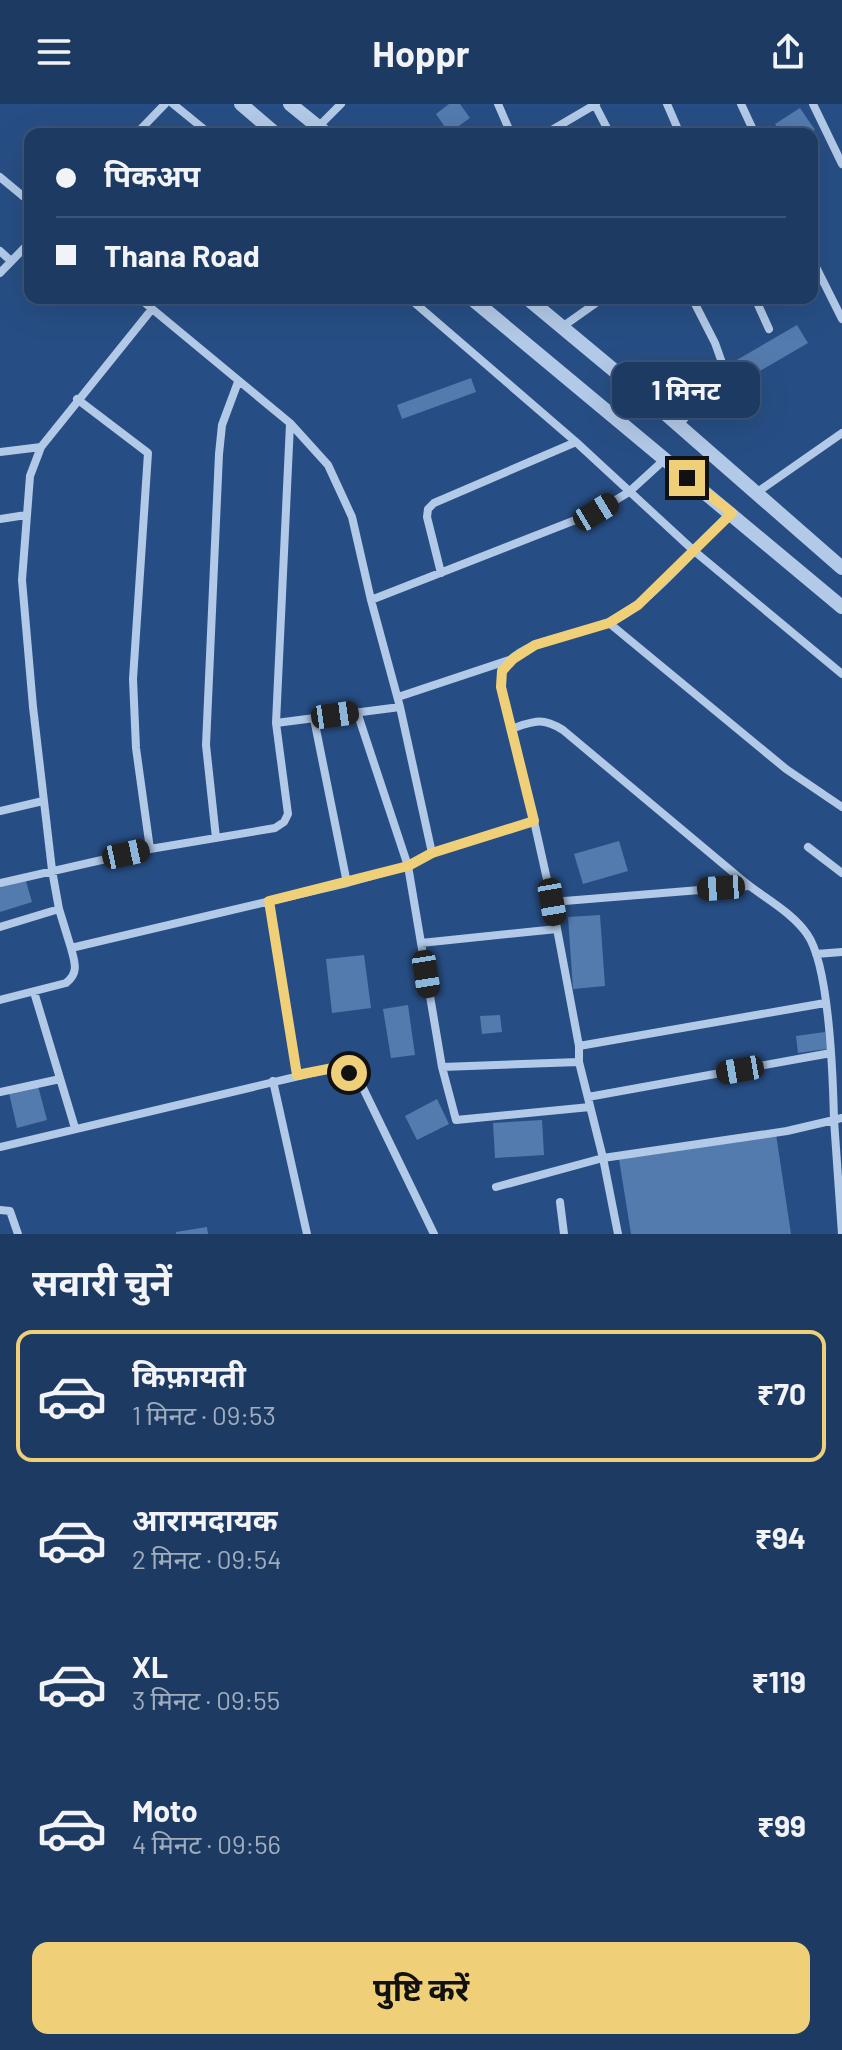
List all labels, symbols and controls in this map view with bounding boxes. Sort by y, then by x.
icon: menu [32,30,76,74]
icon: share [766,30,810,74]
text: Hoppr [372,31,470,74]
text: पिकअप [104,157,200,193]
text: Thana Road [104,237,260,273]
callout: 1 मिनट [613,362,761,418]
text: 1 मिनट [652,374,720,405]
route end [669,460,705,496]
car [569,489,623,535]
car [310,700,360,730]
car [100,837,152,871]
car [696,874,746,902]
car [536,876,568,928]
car [410,948,442,1000]
car [714,1054,766,1086]
route start [331,1055,367,1091]
text: सवारी चुनें [32,1260,172,1303]
text: किफ़ायती [132,1357,246,1393]
icon: car [36,1360,108,1432]
text: ₹70 [757,1375,806,1411]
text: 1 मिनट · 09:53 [132,1399,276,1430]
text: आरामदायक [132,1501,278,1537]
icon: car [36,1504,108,1576]
text: ₹94 [755,1519,806,1555]
text: 2 मिनट · 09:54 [132,1543,282,1574]
icon: car [36,1648,108,1720]
text: XL [132,1648,168,1684]
text: ₹119 [751,1663,806,1699]
text: 3 मिनट · 09:55 [132,1684,280,1715]
icon: car [36,1792,108,1864]
text: Moto [132,1792,198,1828]
text: ₹99 [757,1807,806,1843]
text: 4 मिनट · 09:56 [132,1828,281,1859]
button: पुष्टि करें [32,1942,810,2034]

